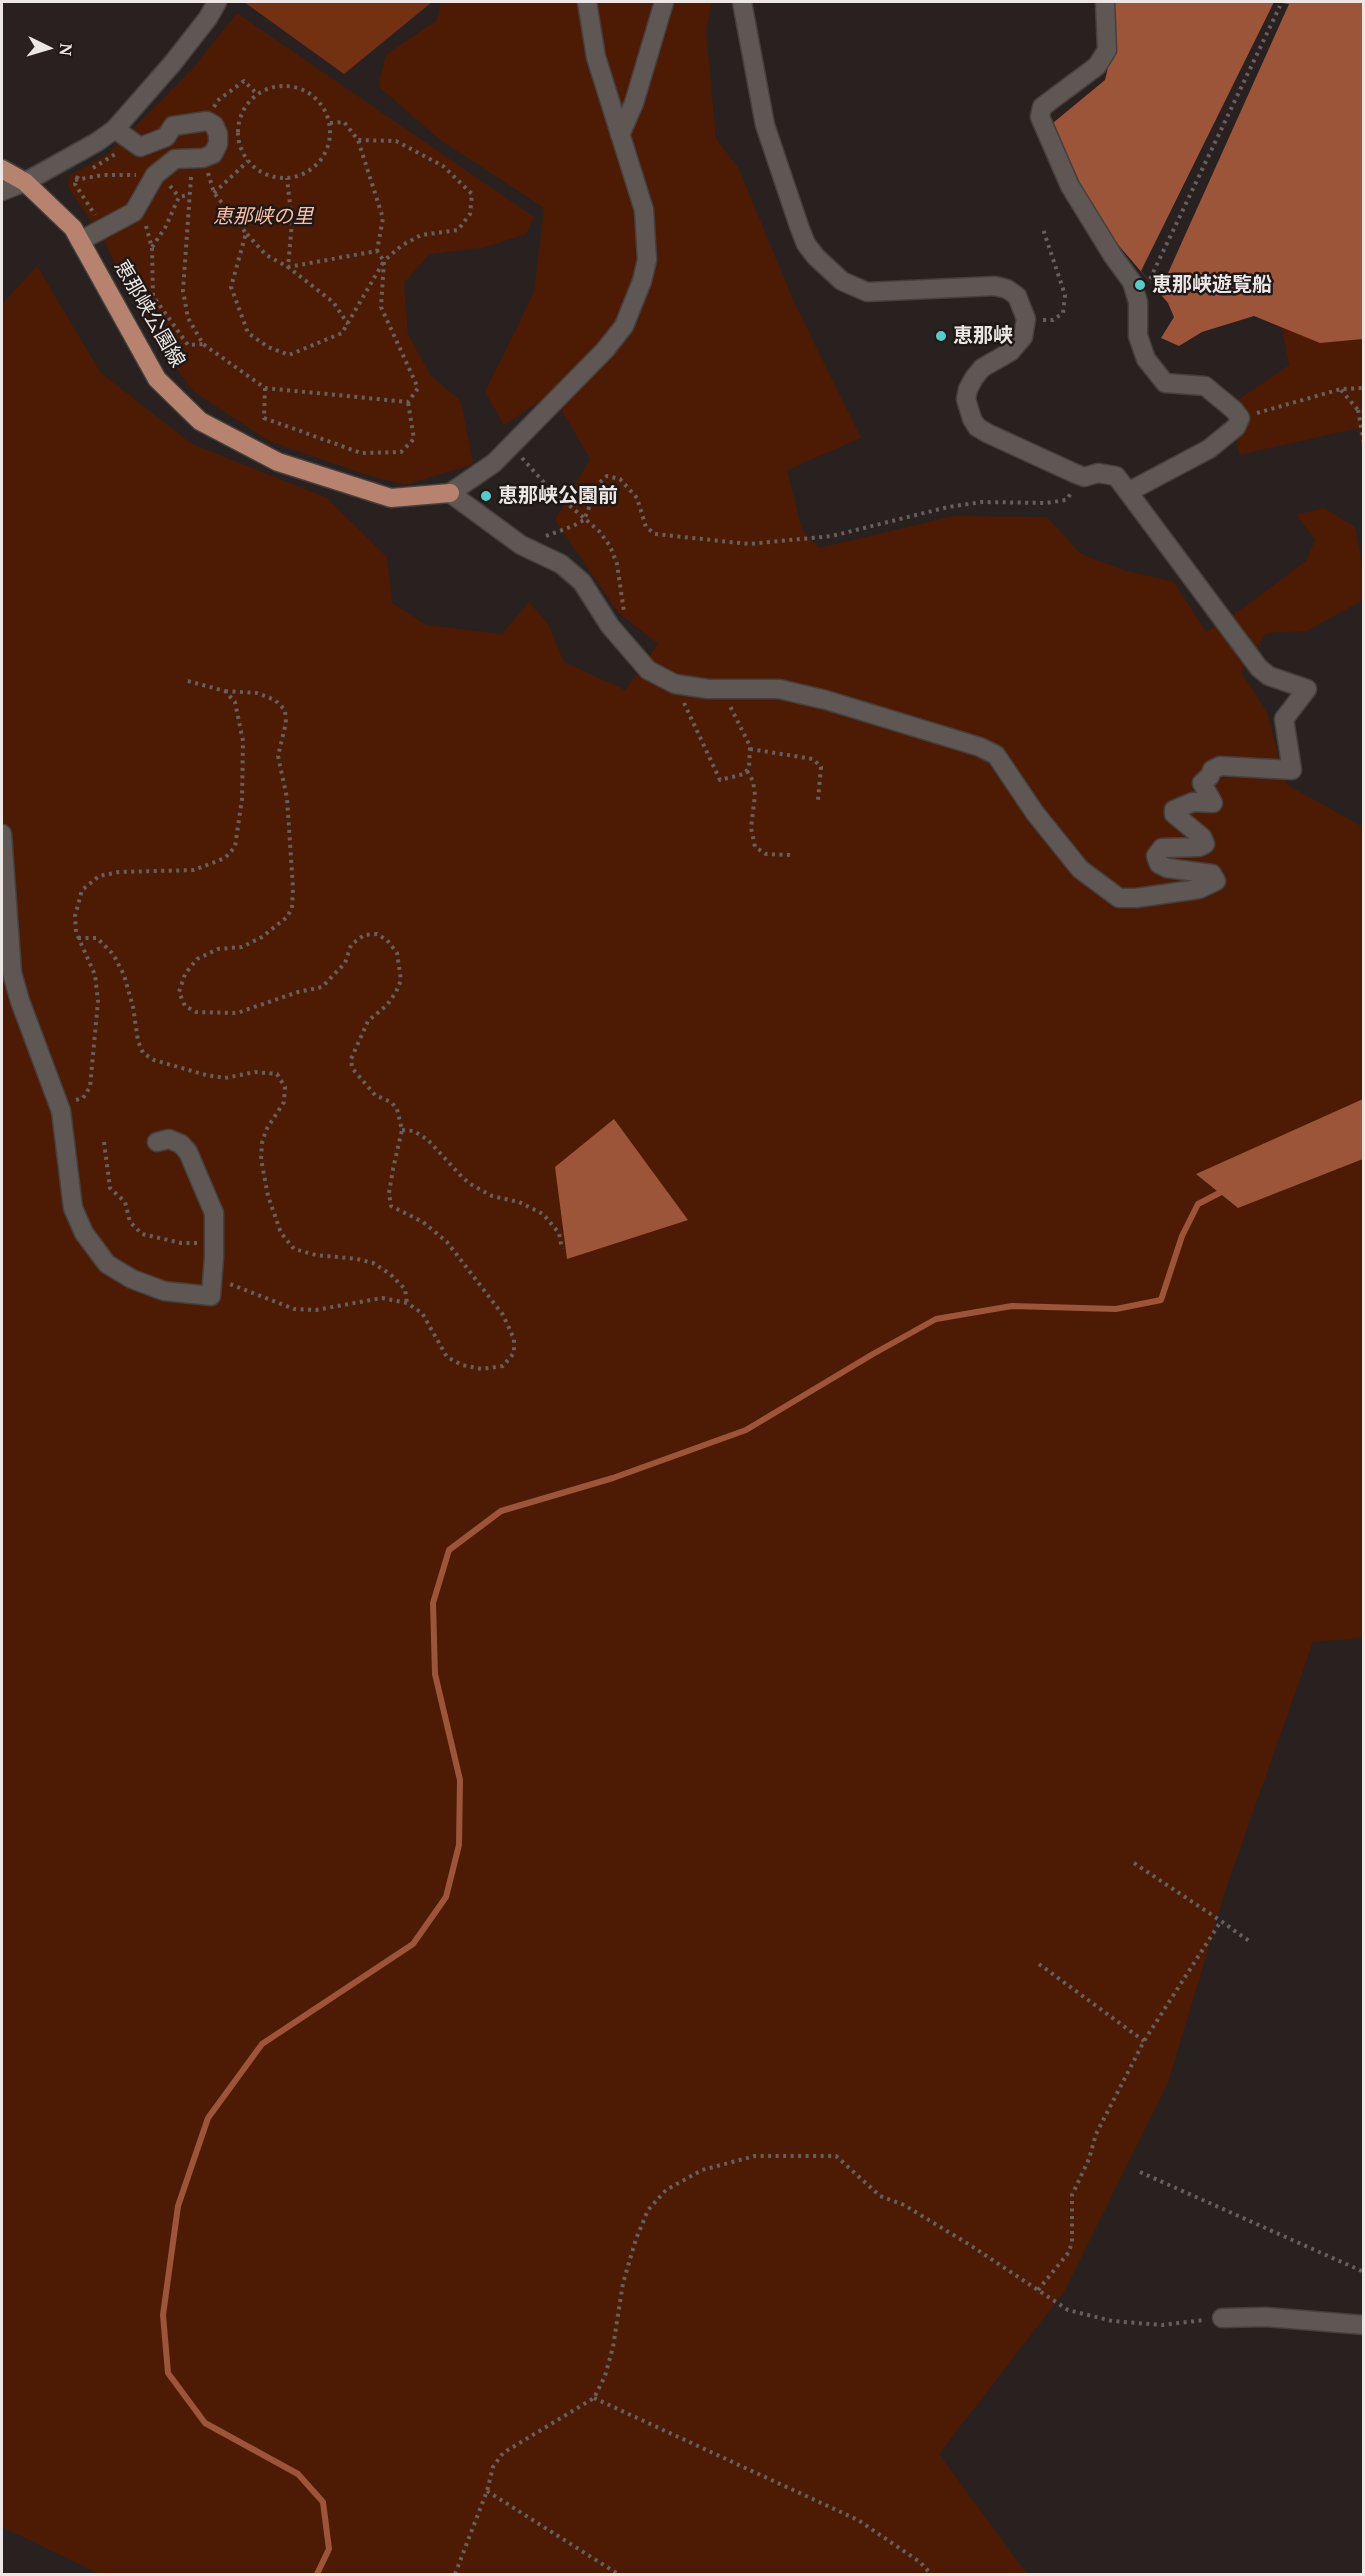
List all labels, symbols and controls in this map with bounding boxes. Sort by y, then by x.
north arrow [18,18,78,78]
text: N [54,42,77,57]
park label: 恵那峡の里 [213,205,313,229]
street label: 恵那峡公園線 [109,256,189,372]
place label: 恵那峡遊覧船 [1152,273,1272,297]
marker: 恵那峡遊覧船 [1133,278,1147,292]
place label: 恵那峡 [953,324,1013,348]
marker: 恵那峡 [934,329,948,343]
place label: 恵那峡公園前 [498,484,618,508]
marker: 恵那峡公園前 [479,489,493,503]

